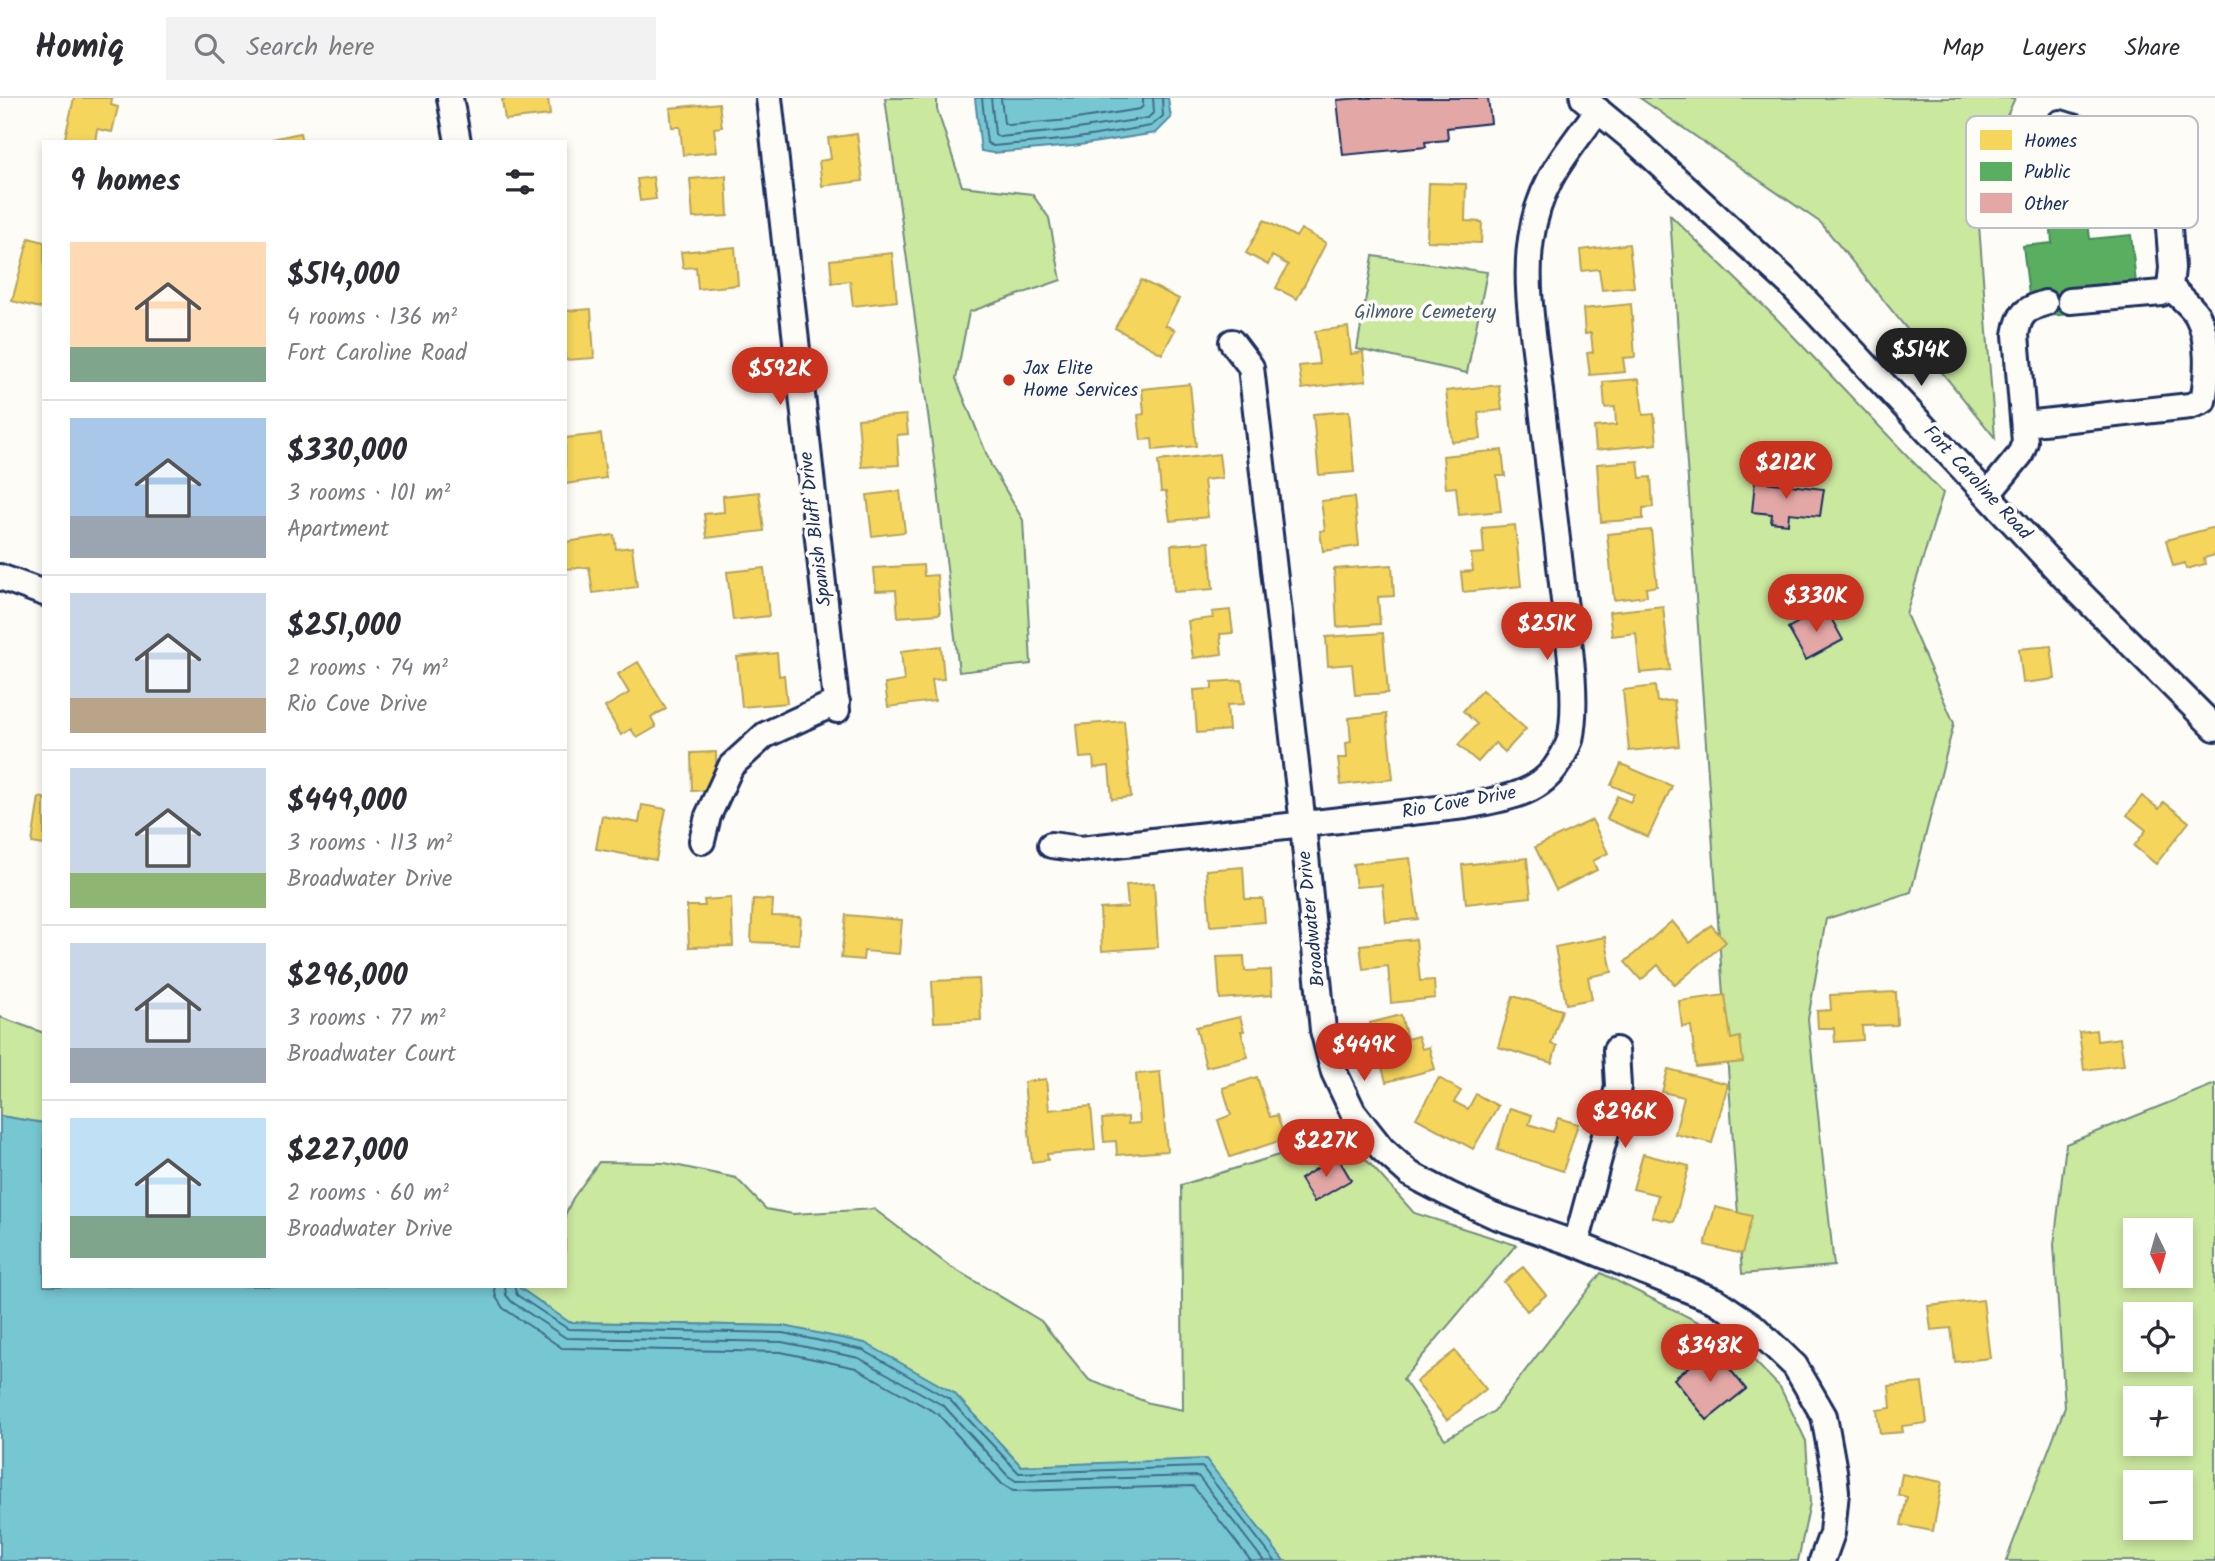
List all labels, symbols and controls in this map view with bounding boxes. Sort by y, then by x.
search box [166,17,656,80]
text: Homiq [35,22,124,75]
text: Search here [246,27,374,69]
icon: search [190,29,228,67]
text: Map [1942,29,1984,68]
text: Layers [2022,29,2086,68]
text: Share [2124,29,2180,68]
legend [1966,116,2198,228]
text: Homes [2024,127,2077,157]
text: 9 homes [70,158,181,206]
text: Public [2024,158,2071,188]
icon: filters [501,163,539,201]
text: Other [2024,190,2070,220]
text: $514,000 [287,252,399,300]
icon: home [126,270,210,354]
park label: Gilmore Cemetery [1354,298,1497,328]
text: 4 rooms · 136 m² [287,300,457,336]
pin: $514K [1872,328,1970,388]
text: $514K [1892,333,1950,369]
text: Fort Caroline Road [287,336,467,372]
pin: $592K [731,348,829,407]
text: $592K [748,352,812,388]
place label: Jax Elite Home Services [1023,354,1138,406]
marker: Jax Elite Home Services [1001,372,1017,388]
street label: Fort Caroline Road [1915,418,2039,548]
text: $330,000 [287,428,407,476]
pin: $212K [1737,442,1835,501]
icon: home [126,446,210,530]
text: $212K [1755,446,1817,482]
street label: Spanish Bluff Drive [792,449,840,608]
text: 3 rooms · 101 m² [287,476,450,512]
text: Apartment [287,512,389,548]
pin: $330K [1767,574,1865,634]
text: $330K [1784,579,1848,615]
pin: $251K [1498,602,1596,662]
text: $251,000 [287,603,401,651]
text: $251K [1517,607,1577,643]
icon: home [126,621,210,705]
text: 2 rooms · 74 m² [287,651,448,687]
text: Rio Cove Drive [287,687,427,723]
text: $449,000 [287,778,407,826]
street label: Rio Cove Drive [1399,778,1519,828]
icon: home [126,796,210,880]
text: 3 rooms · 113 m² [287,826,452,862]
street label: Broadwater Drive [1290,849,1334,988]
text: Broadwater Drive [287,862,452,898]
text: $296,000 [287,953,408,1001]
icon: home [126,971,210,1055]
text: 3 rooms · 77 m² [287,1001,446,1037]
pin: $449K [1315,1024,1413,1083]
text: $449K [1332,1028,1396,1064]
text: Broadwater Court [287,1037,456,1073]
pin: $296K [1576,1090,1674,1150]
text: $296K [1593,1095,1657,1131]
pin: $227K [1277,1119,1375,1179]
text: $227K [1293,1124,1359,1160]
text: $227,000 [287,1128,408,1176]
icon: home [126,1146,210,1230]
text: 2 rooms · 60 m² [287,1176,449,1212]
text: Broadwater Drive [287,1212,452,1248]
north arrow [2123,1218,2193,1288]
map controls [2123,1218,2193,1540]
button: locate [2123,1302,2193,1372]
pin: $348K [1661,1324,1759,1384]
text: $348K [1677,1329,1743,1365]
button: + [2123,1386,2193,1456]
button: − [2123,1470,2193,1540]

